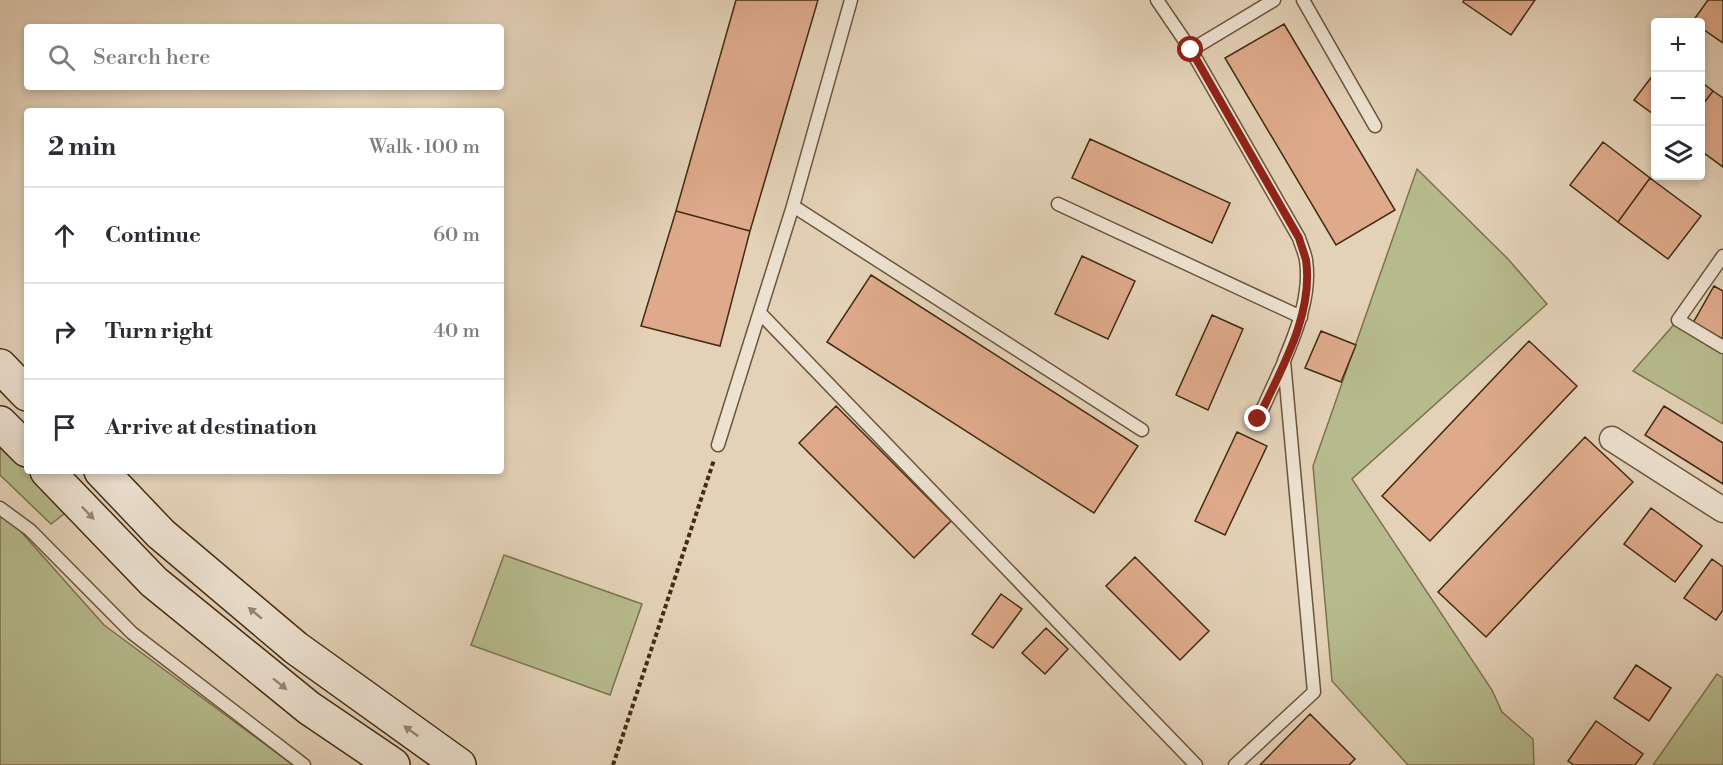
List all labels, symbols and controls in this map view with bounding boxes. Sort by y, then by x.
map controls [1651,18,1705,180]
button: + [1651,18,1705,72]
search box [24,24,504,90]
route start [1177,36,1203,62]
icon: search [45,41,78,74]
text: Search here [93,44,210,71]
button: − [1651,72,1705,126]
button: layers [1651,126,1705,180]
text: 2 min [48,131,116,163]
text: Walk · 100 m [369,135,480,160]
icon: ahead [48,219,81,252]
text: Continue [105,222,201,249]
text: 60 m [433,223,480,248]
icon: right [48,315,81,348]
text: Turn right [105,318,213,345]
text: 40 m [433,319,480,344]
route end [1244,405,1270,431]
icon: arrive [48,411,81,444]
text: Arrive at destination [105,414,317,441]
one-way arrow [80,506,94,520]
one-way arrow [247,607,263,620]
one-way arrow [272,678,288,691]
one-way arrow [403,725,419,737]

